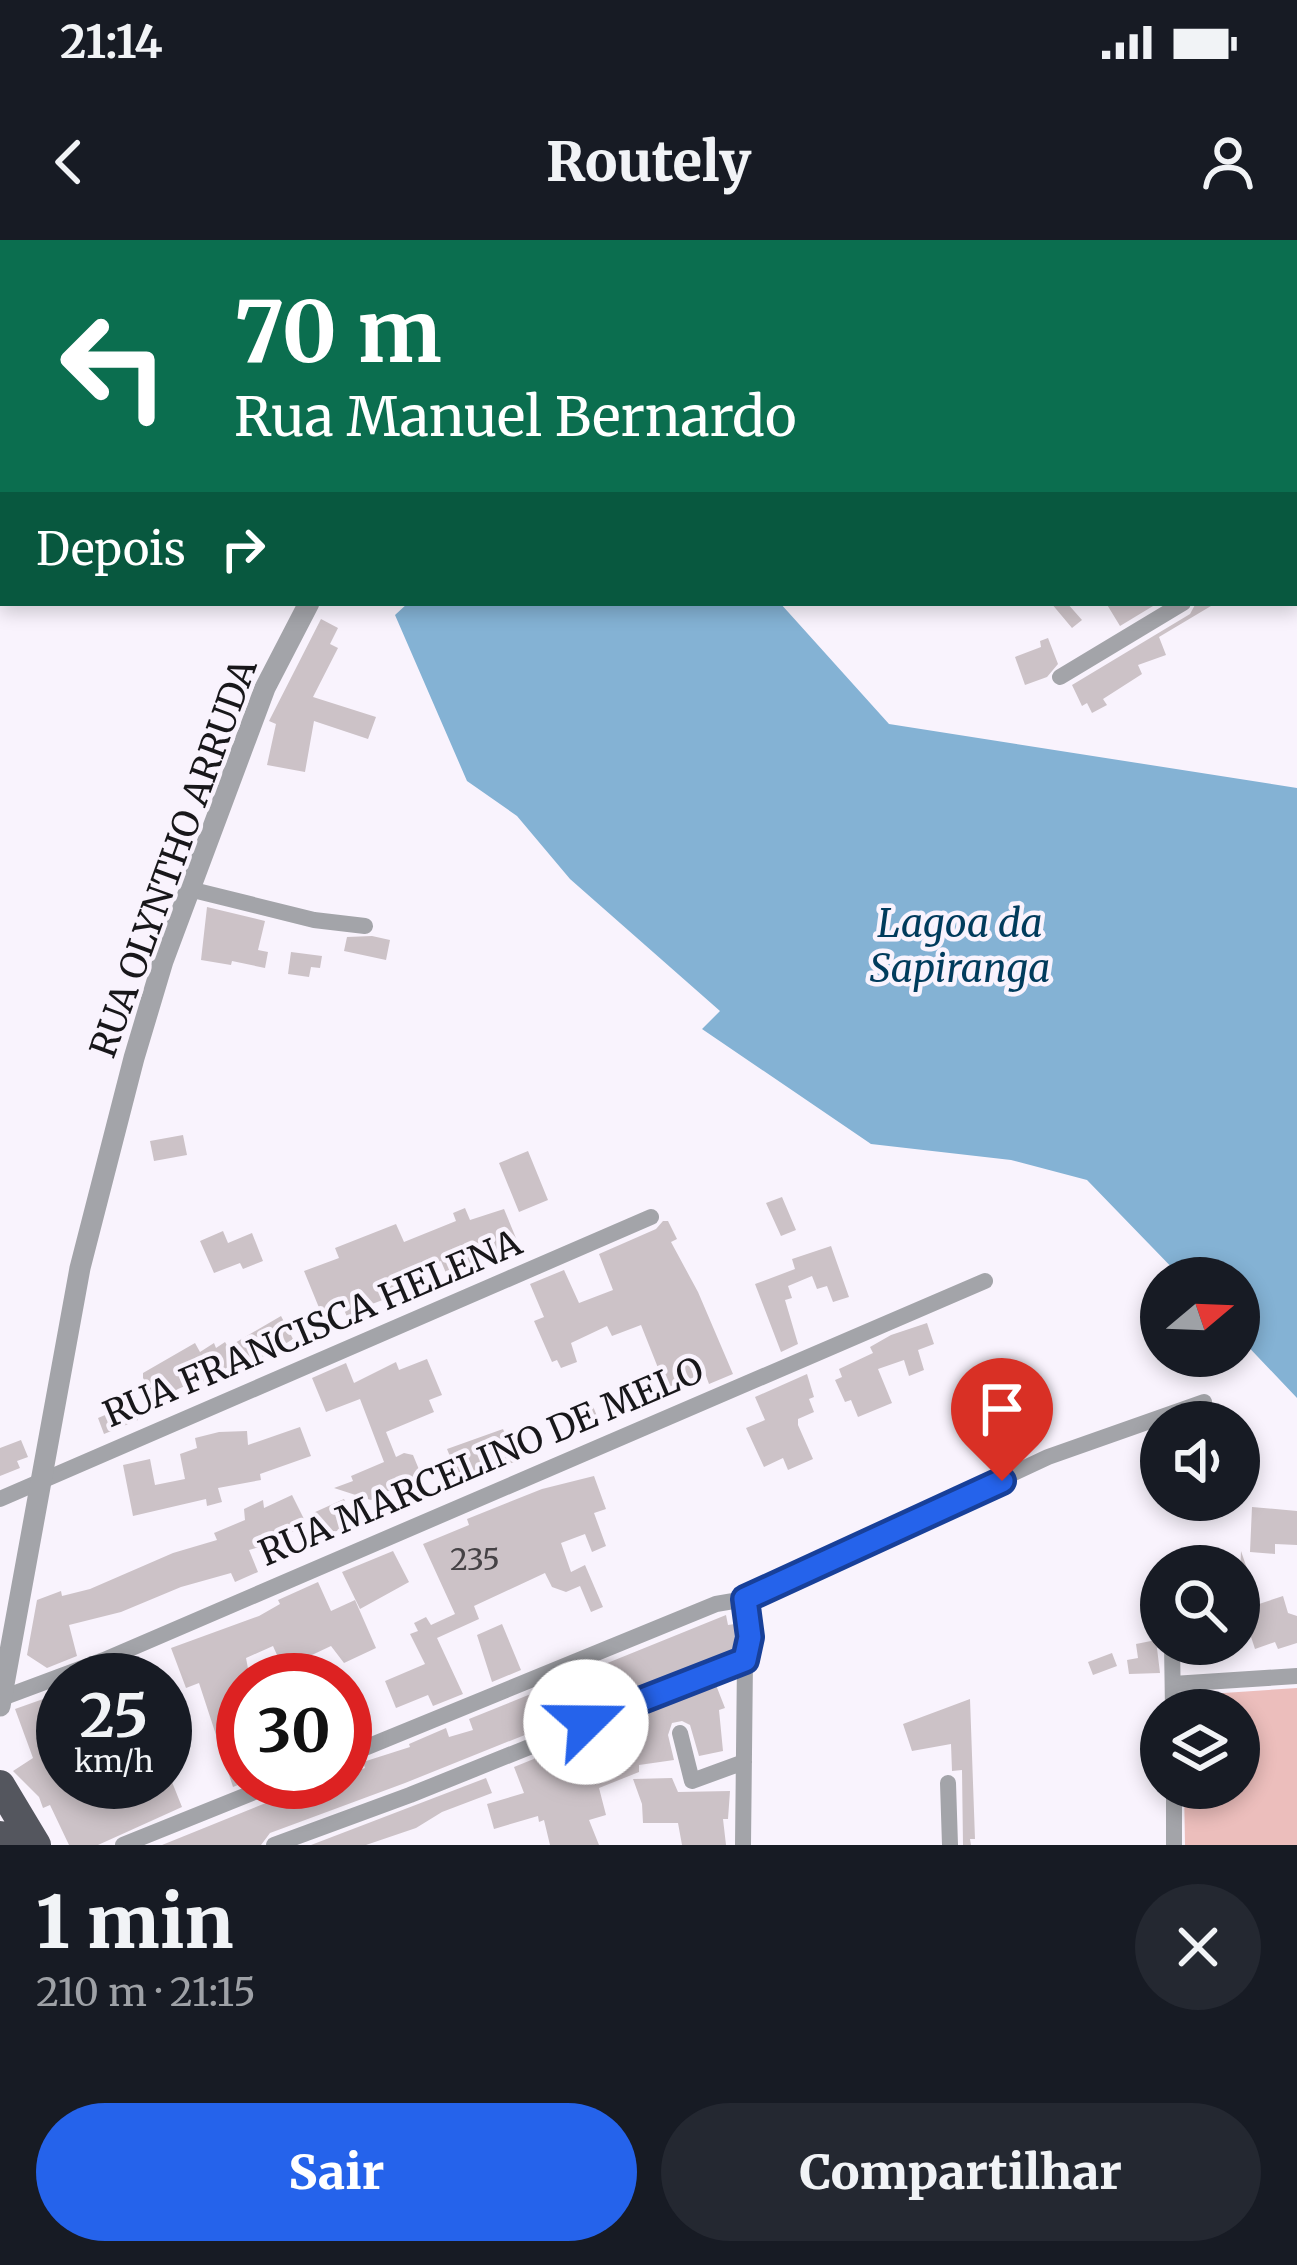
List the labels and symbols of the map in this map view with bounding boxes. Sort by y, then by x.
street label: RUA OLYNTHO ARRUDA [80,652,267,1063]
water label: Lagoa da Sapiranga [870,899,1050,993]
street label: RUA FRANCISCA HELENA [96,1220,528,1437]
north arrow [1140,1257,1260,1377]
street label: RUA MARCELINO DE MELO [252,1347,710,1576]
pin [951,1358,1053,1481]
house number: 235 [450,1540,500,1578]
speed limit sign: 30 [216,1653,372,1809]
position arrow [523,1659,649,1785]

